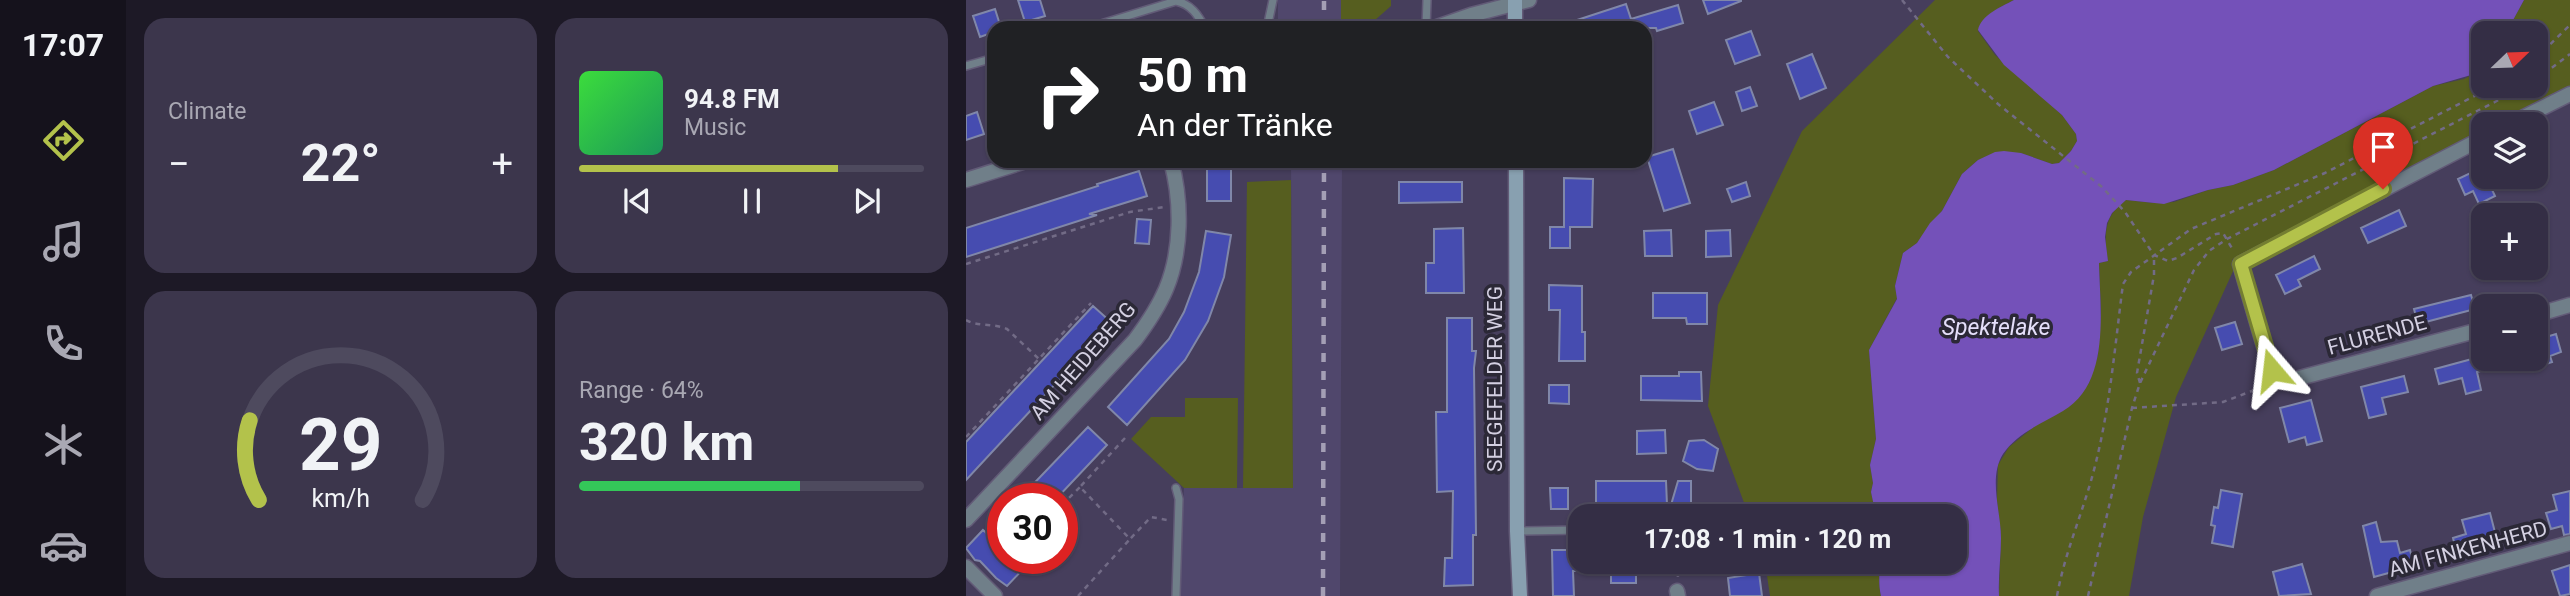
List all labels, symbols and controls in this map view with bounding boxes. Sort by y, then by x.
north arrow [2471,21,2548,98]
map controls [2471,21,2548,371]
text: 17:07 [22,26,104,64]
text: 50 m [1137,47,1248,104]
icon: right [1022,49,1113,140]
text: 94.8 FM [684,84,780,114]
text: Climate [168,98,247,125]
text: An der Tränke [1137,106,1333,144]
button: layers [2471,112,2548,189]
text: Music [684,114,746,141]
icon: directions [39,116,88,165]
pin [2353,117,2413,189]
icon: arrive [2364,128,2402,166]
text: 22° [301,133,381,194]
text: − [168,142,190,186]
text: + [491,142,513,186]
icon: previous [618,182,656,220]
icon: pause [733,182,771,220]
icon: next [848,182,886,220]
button: + [2471,203,2548,280]
icon: music [39,217,88,266]
street label: SEEGEFELDER WEG [1483,286,1507,472]
button: − [2471,294,2548,371]
street label: AM HEIDEBERG [1025,297,1141,425]
street label: FLURENDE [2325,310,2429,360]
water label: Spektelake [1942,314,2050,341]
icon: phone [39,319,88,368]
position arrow [2235,333,2309,407]
text: Range · 64% [579,377,704,404]
text: 29 [299,403,382,489]
text: 320 km [579,412,754,473]
icon: climate [39,420,88,469]
speed limit sign: 30 [987,483,1078,574]
text: km/h [311,484,370,513]
street label: AM FINKENHERD [2386,516,2550,582]
icon: car [39,521,88,570]
text: 17:08 · 1 min · 120 m [1644,524,1891,554]

